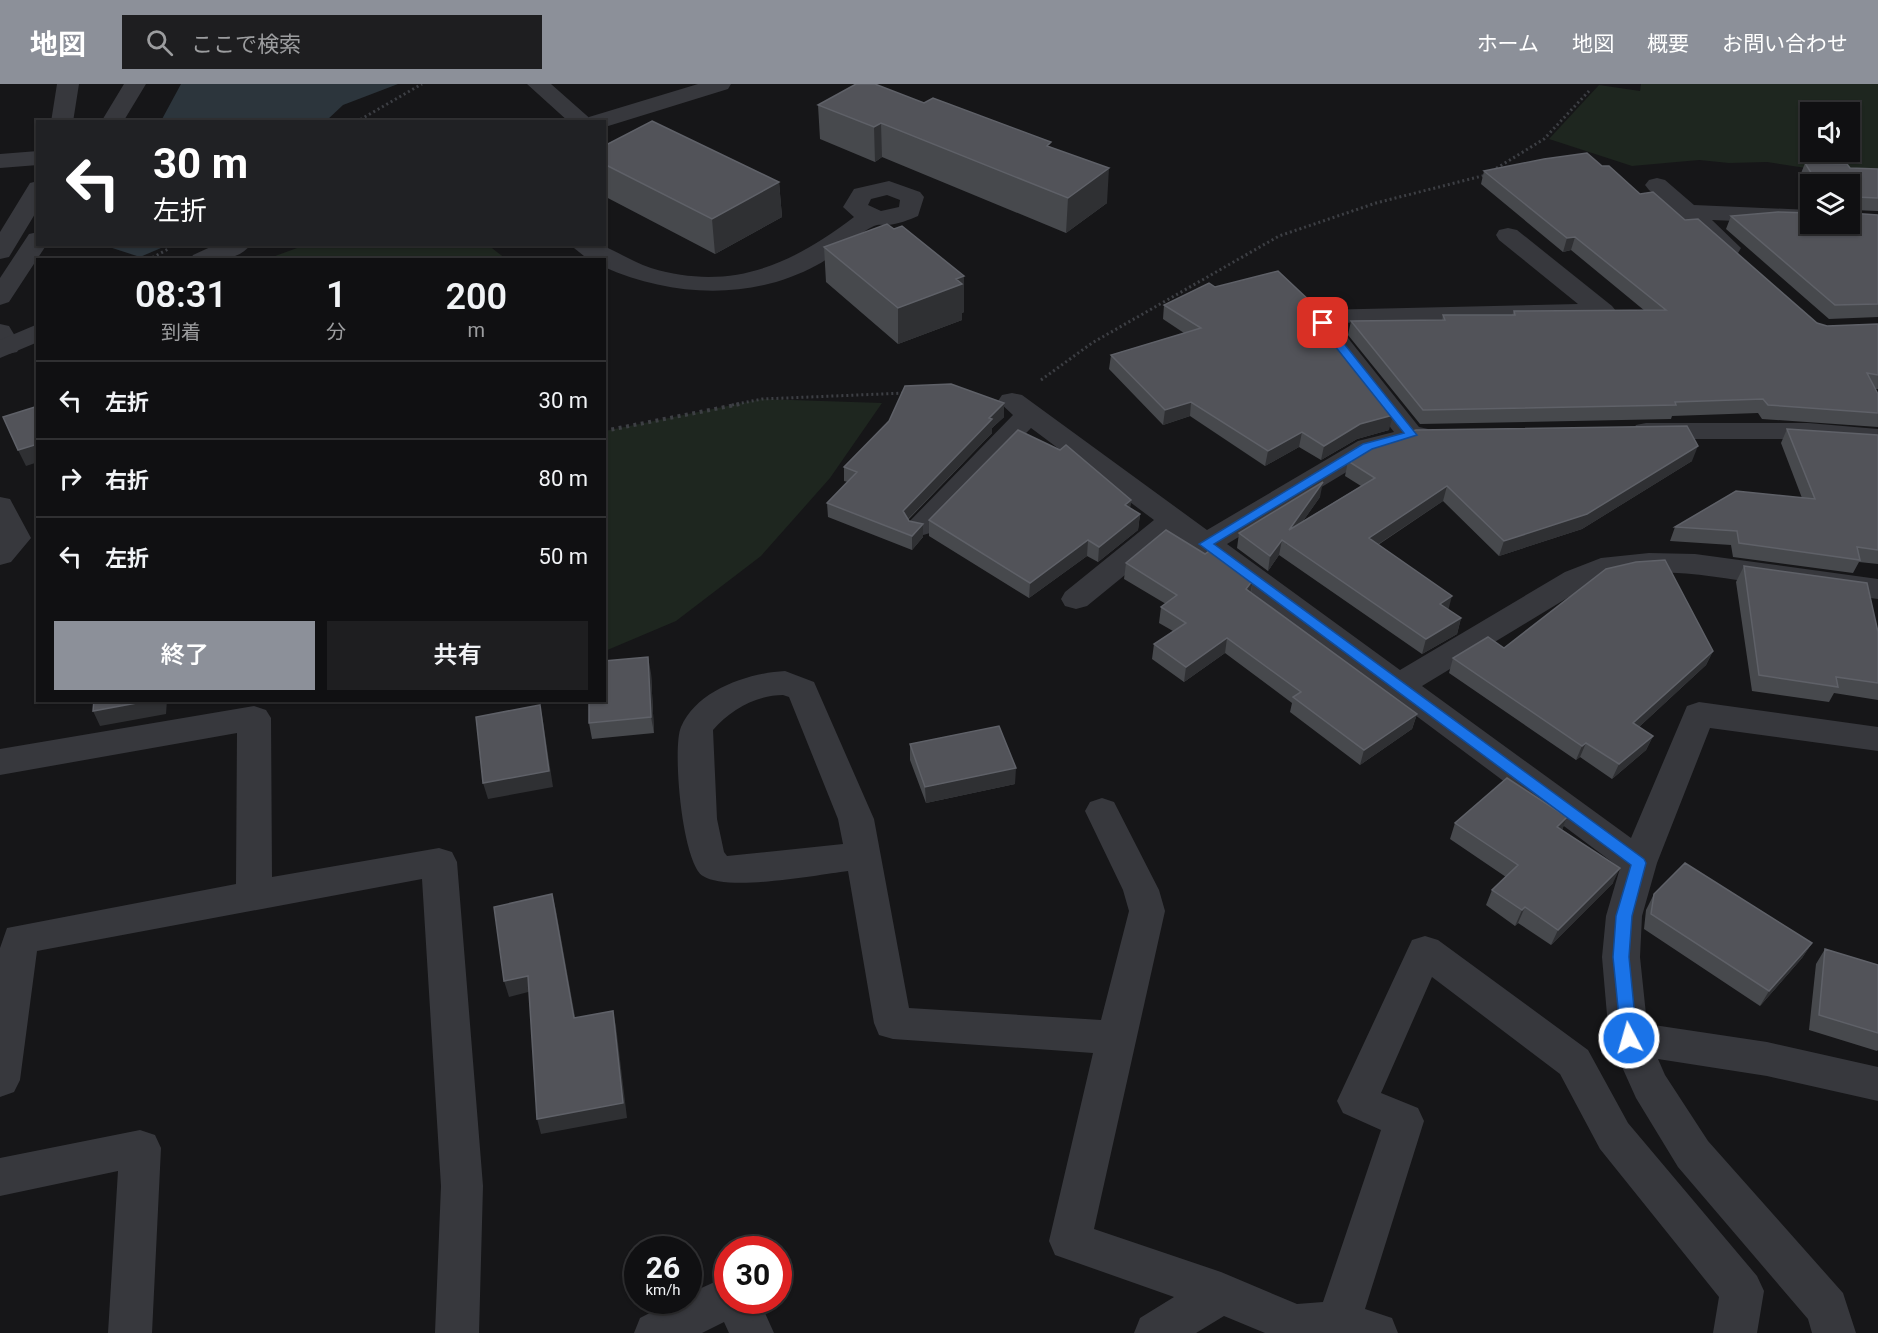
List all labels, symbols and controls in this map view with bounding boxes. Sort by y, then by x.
search box [122,15,542,69]
icon: search [143,26,176,59]
text: 地図 [30,28,86,61]
text: ここで検索 [191,32,301,57]
text: ホーム [1477,32,1539,56]
text: 地図 [1572,32,1614,56]
text: 概要 [1647,32,1689,56]
text: お問い合わせ [1722,32,1848,56]
map controls [1800,102,1860,234]
button: sound [1800,102,1860,162]
text: 30 m [153,139,248,188]
icon: left [54,144,132,222]
button: layers [1800,174,1860,234]
text: 左折 [153,195,207,227]
text: 08:31 [135,274,227,316]
text: 1 [326,274,346,316]
text: 200 [445,276,507,318]
pin [1297,297,1348,348]
icon: arrive [1306,306,1339,339]
text: m [467,318,485,342]
text: 到着 [161,320,201,344]
text: 分 [326,320,346,344]
icon: left [54,384,87,417]
text: 30 m [539,388,588,413]
text: 左折 [105,390,149,415]
icon: right [54,462,87,495]
text: 80 m [539,466,588,491]
text: 右折 [105,468,149,493]
icon: left [54,540,87,573]
text: 50 m [539,544,588,569]
text: 左折 [105,546,149,571]
button: 終了 [54,621,315,690]
button: 共有 [327,621,588,690]
position arrow [1597,1006,1661,1070]
speed limit sign: 30 [714,1236,792,1314]
text: 26 [646,1250,680,1285]
text: km/h [645,1281,681,1299]

